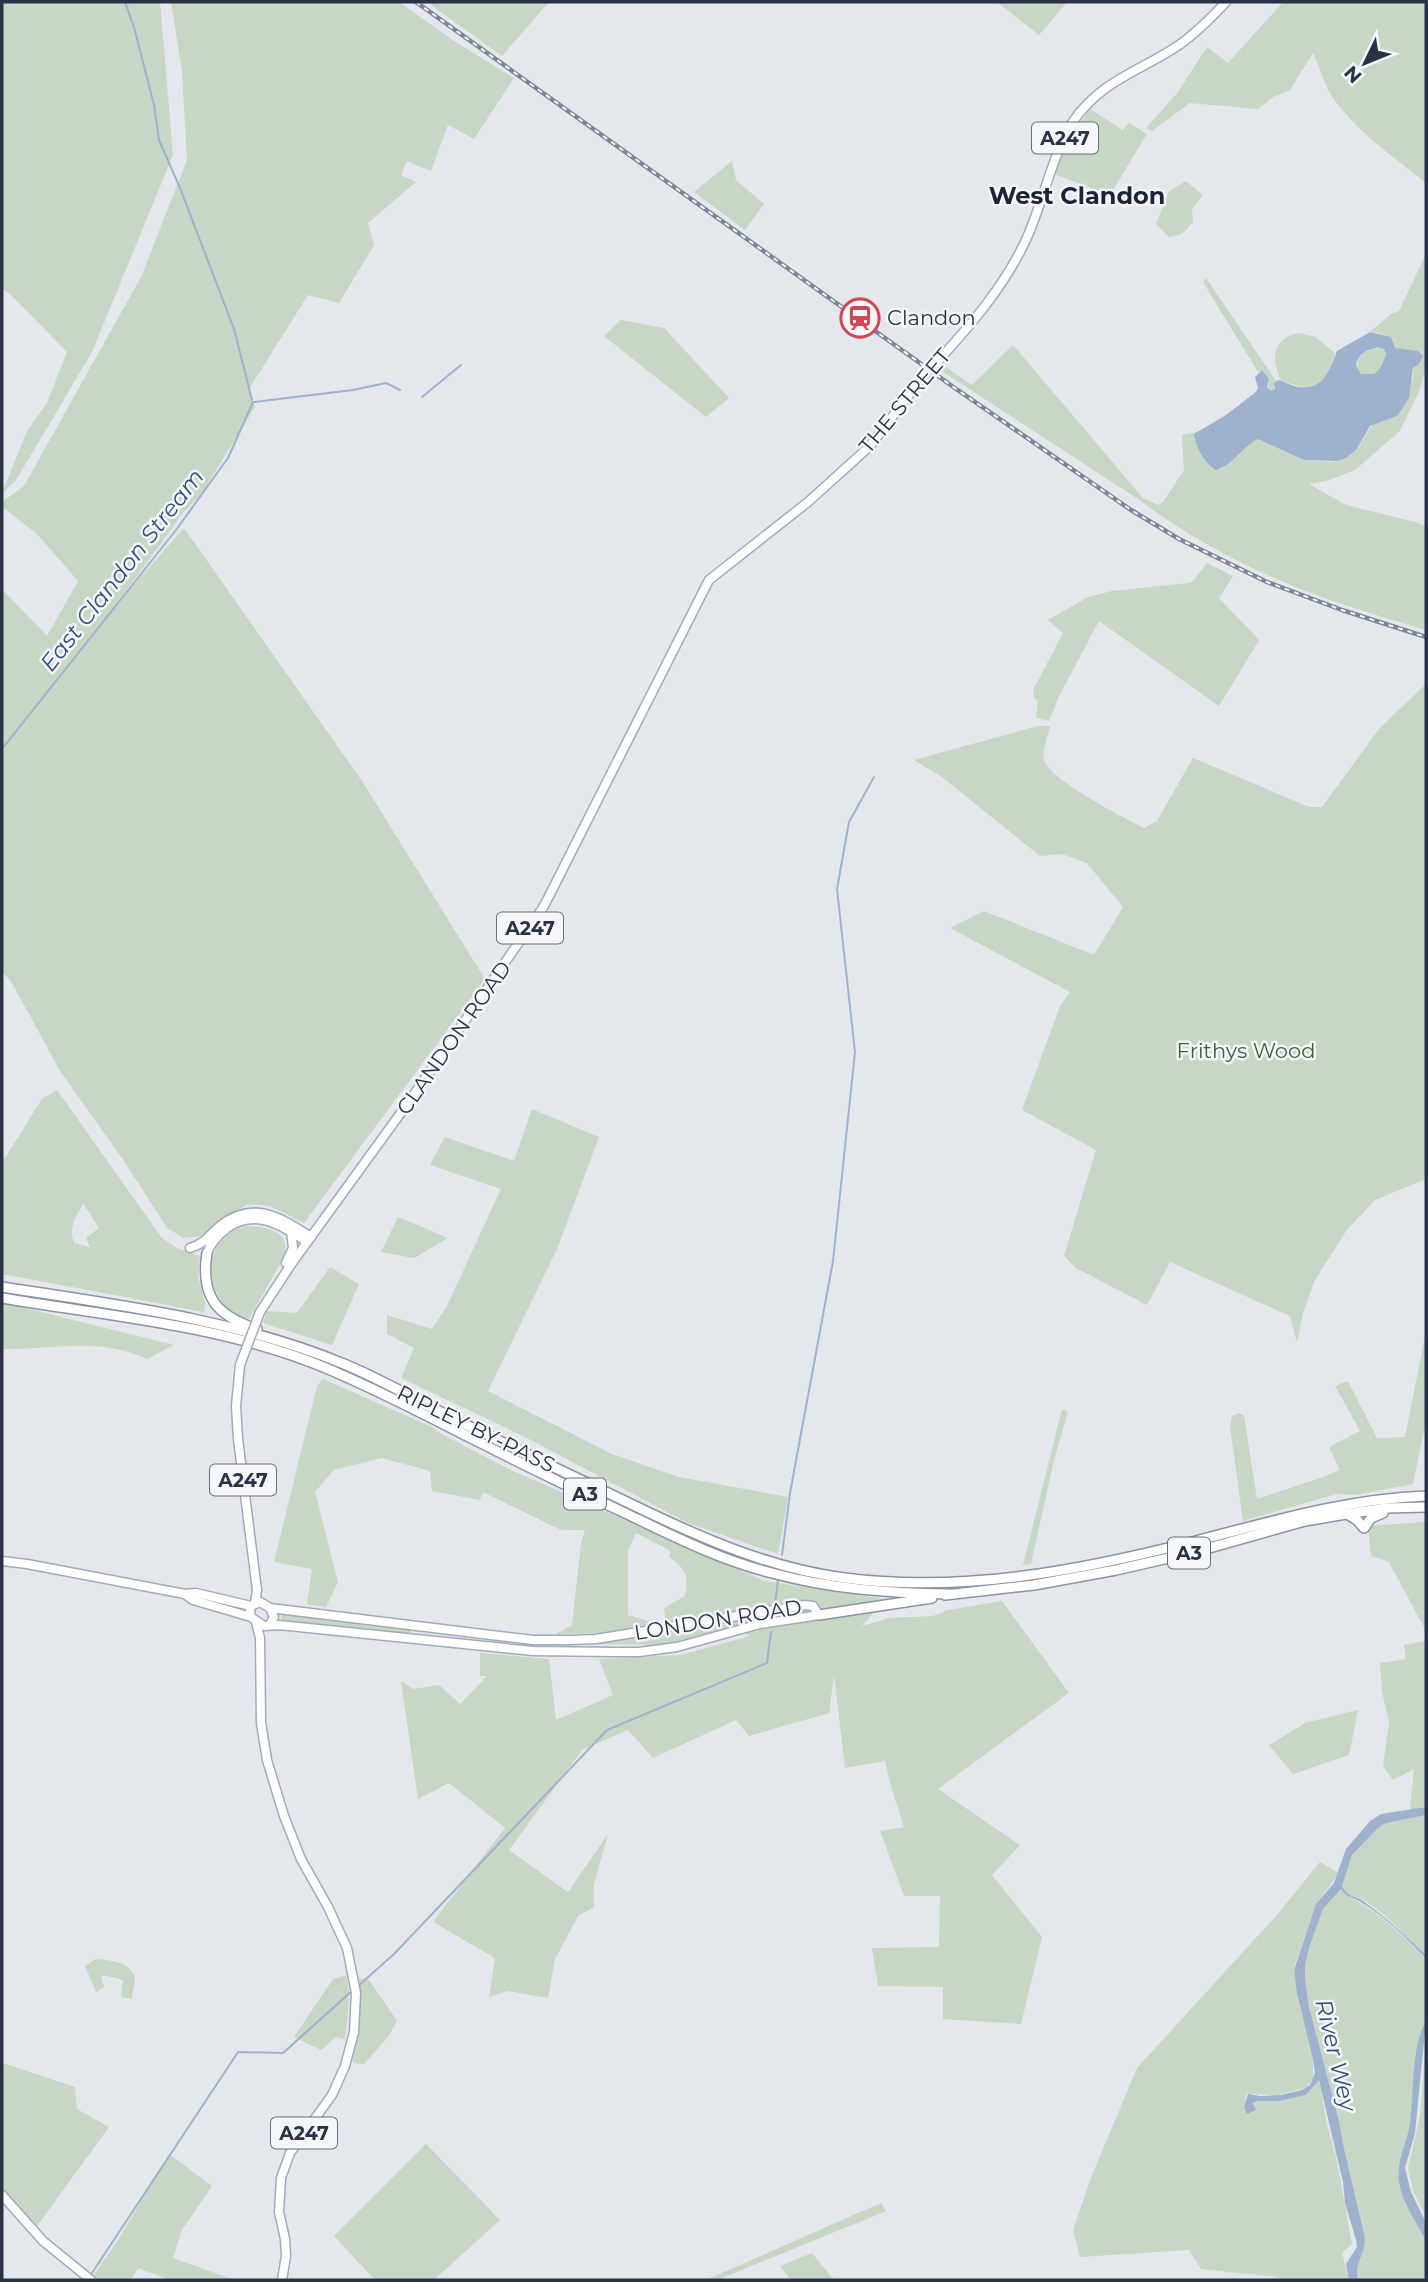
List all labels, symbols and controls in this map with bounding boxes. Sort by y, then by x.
north arrow [1330,28,1400,98]
text: N [1339,61,1367,88]
road number: A247 [1032,122,1098,154]
district label: West Clandon [989,181,1165,210]
station icon: Clandon [839,297,881,339]
place label: Clandon [887,305,976,330]
street label: THE STREET [854,343,956,458]
water label: East Clandon Stream [34,463,210,677]
road number: A247 [497,912,563,944]
street label: CLANDON ROAD [391,956,516,1119]
park label: Frithys Wood [1177,1038,1315,1063]
street label: RIPLEY BY-PASS [393,1380,559,1478]
road number: A247 [210,1464,276,1496]
road number: A3 [564,1478,606,1510]
road number: A3 [1168,1538,1210,1568]
street label: LONDON ROAD [632,1594,803,1645]
water label: River Wey [1310,1996,1363,2115]
road number: A247 [271,2118,337,2148]

